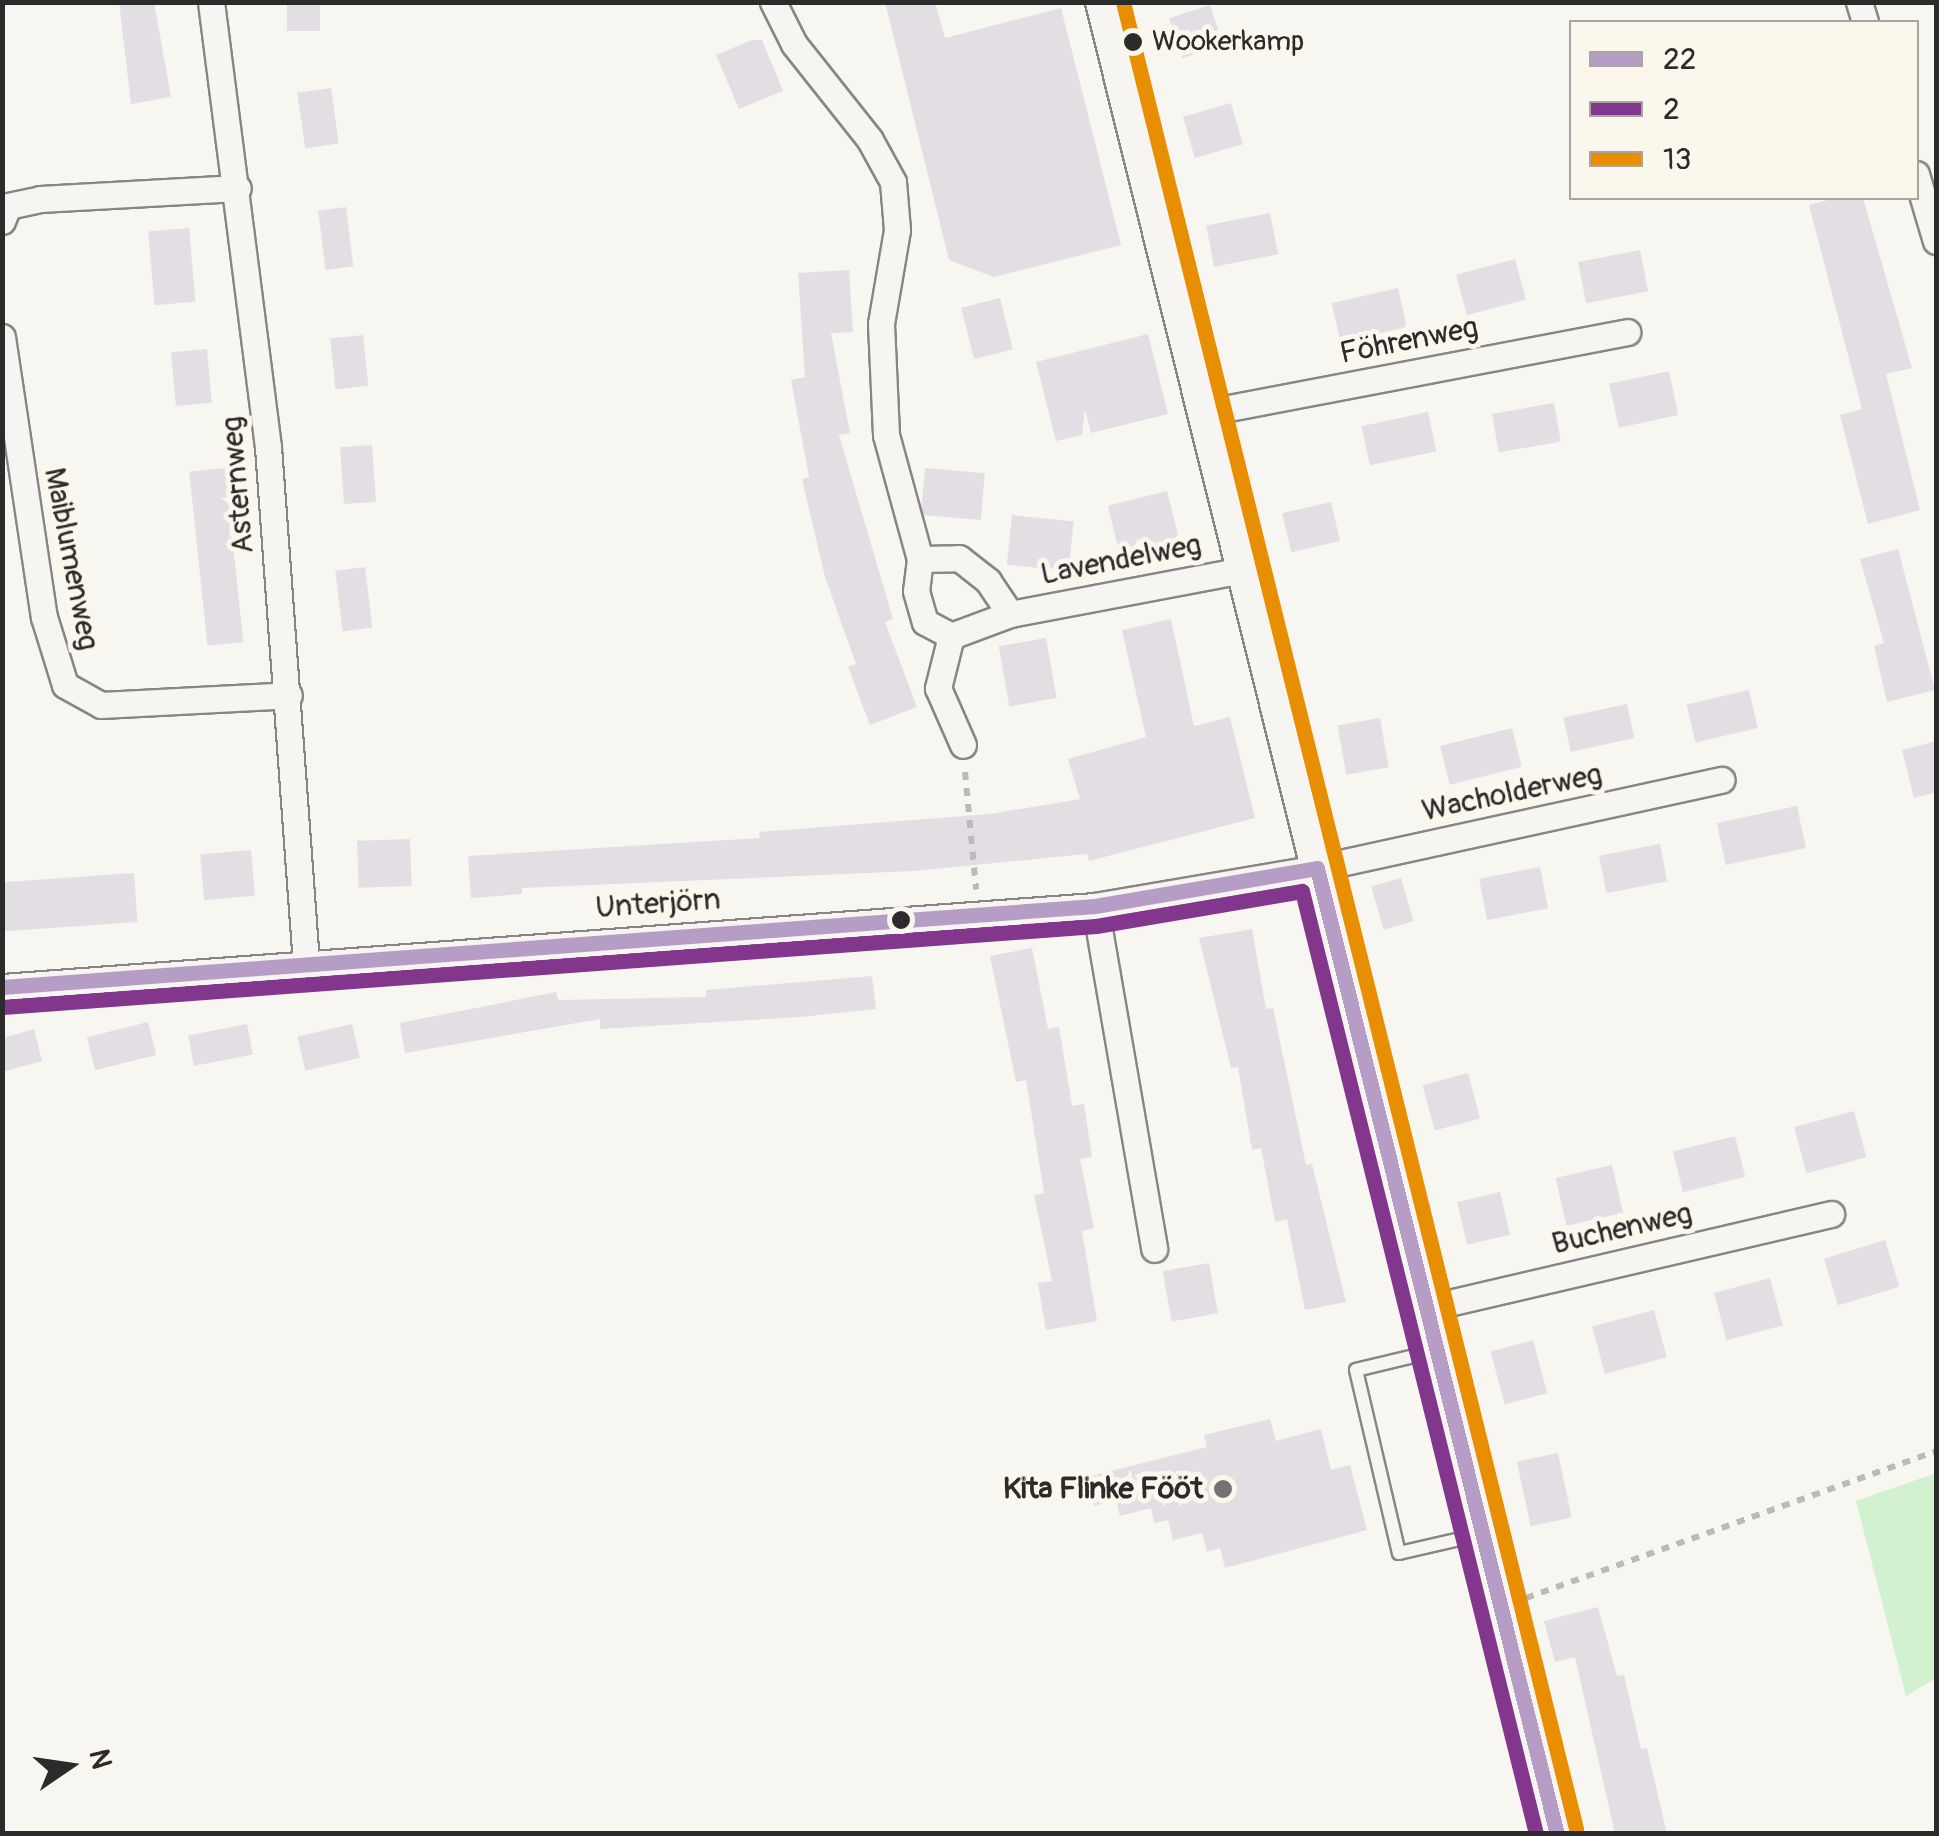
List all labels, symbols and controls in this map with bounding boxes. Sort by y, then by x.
legend [1569,20,1919,200]
place label: Wookerkamp [1152,25,1304,59]
marker: Wookerkamp [1123,32,1143,52]
text: 22 [1663,41,1697,78]
text: 2 [1663,91,1680,128]
text: 13 [1663,141,1691,178]
street label: Föhrenweg [1337,310,1481,372]
street label: Asternweg [214,415,262,555]
street label: Maiblumenweg [36,465,106,653]
street label: Lavendelweg [1038,527,1204,593]
street label: Wacholderweg [1419,756,1605,830]
street label: Unterjörn [594,882,722,926]
unlabelled marker [891,910,911,930]
street label: Buchenweg [1548,1195,1696,1263]
place label: Kita Flinke Fööt [1003,1471,1203,1507]
marker: Kita Flinke Fööt [1212,1478,1234,1500]
north arrow [20,1716,120,1816]
text: N [81,1746,119,1772]

